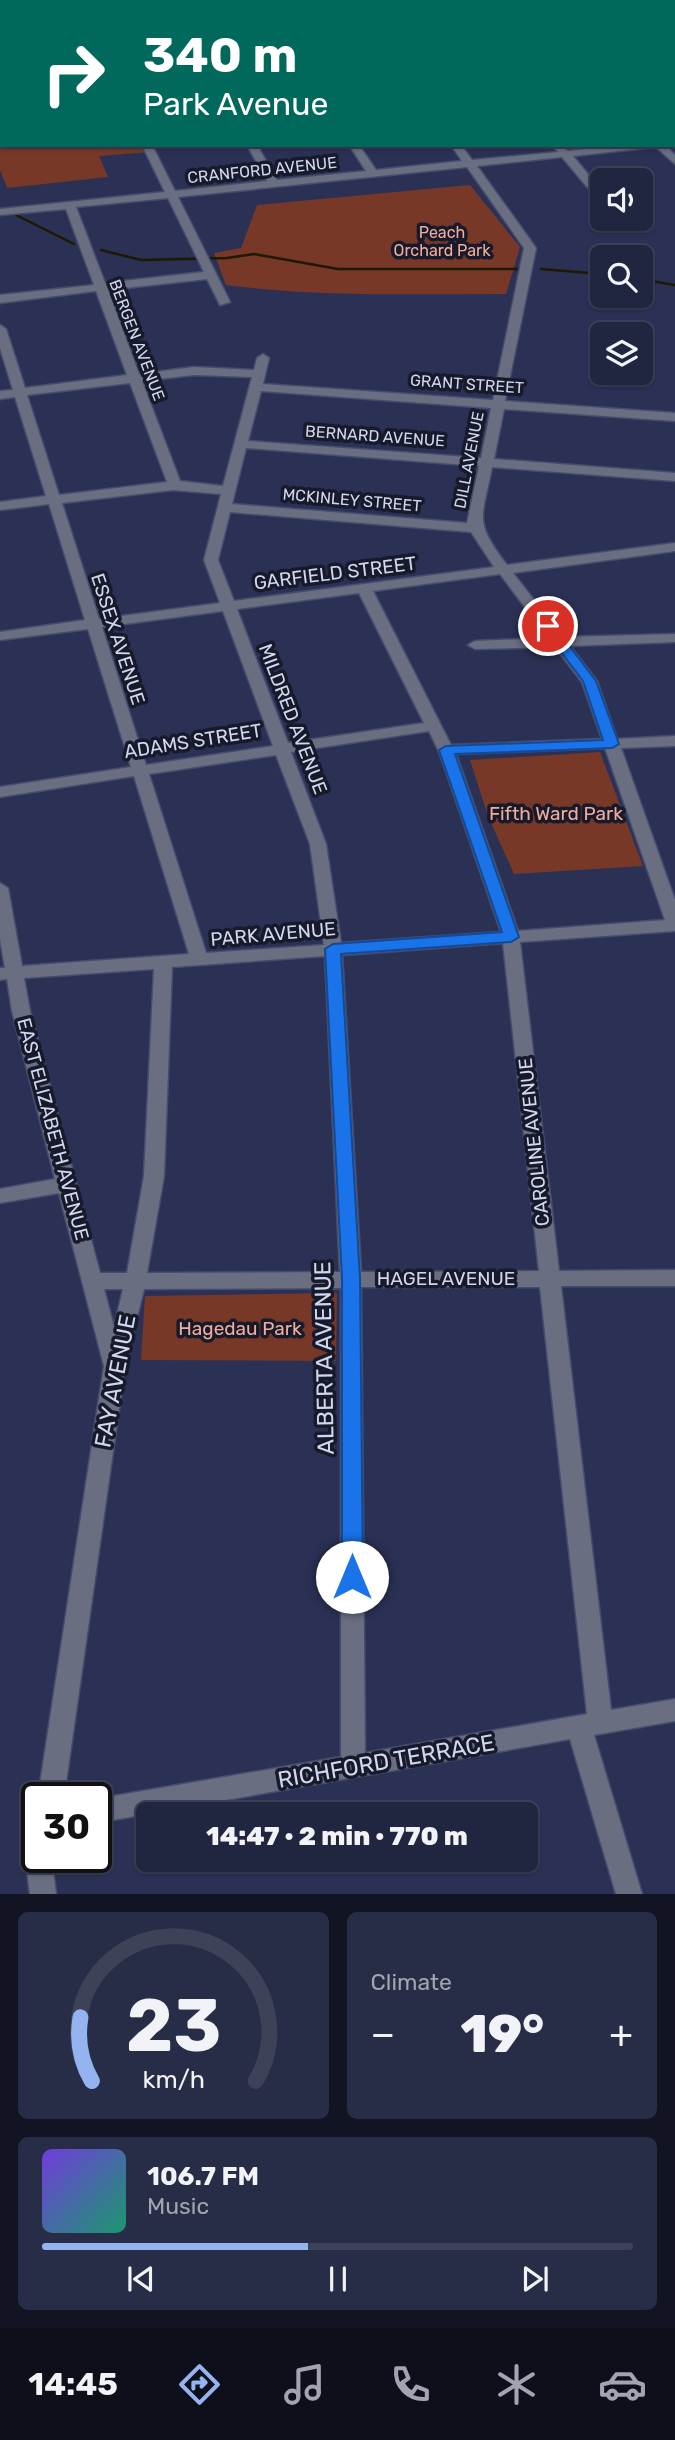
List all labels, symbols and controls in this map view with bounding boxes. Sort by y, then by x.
text: 340 m [143,26,297,84]
icon: right [28,28,119,119]
text: Park Avenue [143,85,328,123]
street label: CRANFORD AVENUE [186,153,338,187]
map controls [590,168,653,385]
button: sound [590,168,653,231]
park label: Peach Orchard Park [394,223,491,260]
button: search [590,245,653,308]
street label: BERGEN AVENUE [105,277,169,403]
button: layers [590,322,653,385]
street label: GRANT STREET [409,371,525,397]
street label: DILL AVENUE [450,410,488,510]
street label: BERNARD AVENUE [305,422,445,450]
street label: MCKINLEY STREET [282,484,422,516]
street label: GARFIELD STREET [253,552,417,594]
street label: ESSEX AVENUE [86,570,150,708]
pin [518,596,578,656]
icon: arrive [529,607,567,645]
street label: MILDRED AVENUE [254,641,332,797]
street label: ADAMS STREET [123,719,263,763]
park label: Fifth Ward Park [489,802,623,825]
street label: PARK AVENUE [209,917,337,951]
street label: EAST ELIZABETH AVENUE [12,1015,94,1243]
street label: CAROLINE AVENUE [514,1057,554,1227]
street label: ALBERTA AVENUE [308,1261,340,1455]
street label: HAGEL AVENUE [377,1267,515,1290]
street label: FAY AVENUE [88,1312,142,1450]
park label: Hagedau Park [178,1317,302,1340]
position arrow [315,1540,389,1614]
street label: RICHFORD TERRACE [275,1728,497,1794]
speed limit sign: 30 [21,1782,112,1873]
text: 14:47 · 2 min · 770 m [206,1821,468,1852]
text: Climate [371,1968,452,1996]
text: 23 [126,1984,221,2070]
text: 19° [460,2003,544,2065]
text: − [371,2011,395,2057]
text: + [609,2011,633,2057]
text: km/h [142,2065,204,2094]
text: 106.7 FM [147,2161,259,2192]
text: Music [147,2192,209,2220]
icon: previous [122,2260,160,2298]
icon: pause [319,2260,357,2298]
icon: next [516,2260,554,2298]
icon: directions [175,2360,224,2409]
icon: music [280,2360,329,2409]
icon: phone [386,2360,435,2409]
icon: climate [492,2360,541,2409]
icon: car [598,2360,647,2409]
text: 14:45 [28,2365,118,2403]

